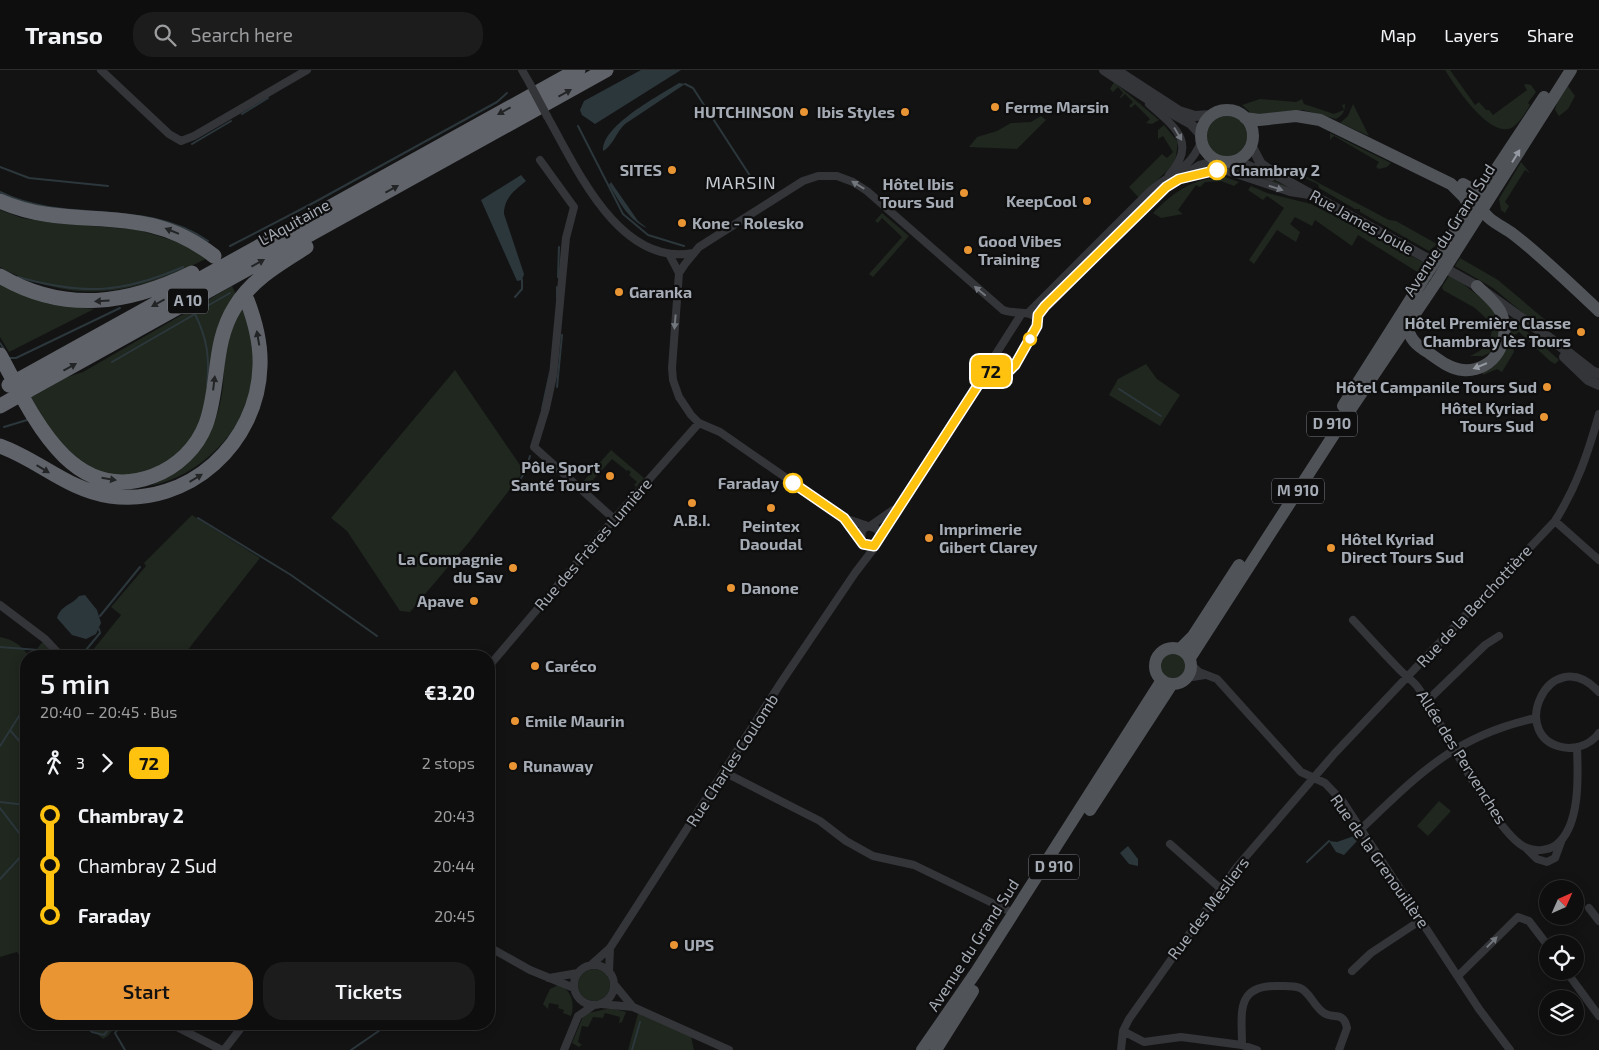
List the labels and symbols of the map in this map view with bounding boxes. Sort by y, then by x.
one-way arrow [557,89,572,97]
place label: Ferme Marsin [1005,97,1109,116]
marker: Ferme Marsin [989,101,1001,113]
place label: HUTCHINSON [694,102,794,121]
place label: Ibis Styles [817,102,895,122]
one-way arrow [498,106,511,115]
marker: HUTCHINSON [798,106,810,118]
marker: Ibis Styles [899,106,911,118]
one-way arrow [1173,128,1182,141]
one-way arrow [1511,150,1521,163]
place label: SITES [620,160,662,179]
marker: Chambray 2 [1207,160,1227,180]
place label: Chambray 2 [1231,160,1320,180]
street label: Avenue du Grand Sud [1399,160,1498,299]
marker: SITES [666,164,678,176]
district label: MARSIN [705,171,777,193]
place label: Hôtel Ibis Tours Sud [880,174,954,211]
one-way arrow [851,181,864,190]
one-way arrow [385,184,398,193]
one-way arrow [1269,184,1284,192]
street label: Rue James Joule [1307,185,1418,258]
marker: Hôtel Ibis Tours Sud [958,187,970,199]
place label: KeepCool [1006,191,1078,210]
street label: L'Aquitaine [255,194,333,249]
marker: KeepCool [1081,195,1093,207]
place label: Kone - Rolesko [692,213,804,232]
marker: Kone - Rolesko [676,217,688,229]
one-way arrow [165,226,179,234]
place label: Good Vibes Training [978,231,1062,268]
marker: Good Vibes Training [962,244,974,256]
one-way arrow [250,259,265,267]
place label: Garanka [629,282,692,301]
marker: Garanka [613,286,625,298]
one-way arrow [974,286,987,297]
road number: A 10 [168,288,208,314]
one-way arrow [93,297,109,305]
one-way arrow [151,298,164,307]
place label: Hôtel Première Classe Chambray lès Tours [1404,313,1571,351]
one-way arrow [671,314,679,330]
marker: Hôtel Première Classe Chambray lès Tours [1575,326,1587,338]
one-way arrow [253,330,261,346]
unlabelled marker [1023,332,1037,346]
line badge: 72 [968,355,1014,387]
one-way arrow [62,363,77,371]
one-way arrow [1473,363,1487,371]
one-way arrow [210,375,218,391]
place label: Hôtel Campanile Tours Sud [1336,377,1537,396]
marker: Hôtel Campanile Tours Sud [1541,381,1553,393]
place label: Hôtel Kyriad Tours Sud [1441,398,1534,435]
marker: Hôtel Kyriad Tours Sud [1538,411,1550,423]
road number: D 910 [1307,412,1357,436]
place label: Pôle Sport Santé Tours [511,457,600,494]
one-way arrow [37,464,50,473]
marker: Pôle Sport Santé Tours [604,470,616,482]
one-way arrow [190,473,203,482]
place label: Faraday [718,473,779,493]
marker: Faraday [783,473,803,493]
street label: Rue des Frères Lumière [530,474,655,614]
one-way arrow [101,475,117,483]
road number: M 910 [1272,478,1324,504]
marker: A.B.I. [686,497,698,509]
marker: Peintex Daoudal [765,502,777,514]
place label: A.B.I. [673,510,711,529]
place label: Peintex Daoudal [740,516,803,553]
place label: Imprimerie Gibert Clarey [939,519,1038,557]
place label: Hôtel Kyriad Direct Tours Sud [1341,529,1464,566]
marker: Imprimerie Gibert Clarey [923,532,935,544]
street label: Rue de la Berchottière [1412,541,1535,671]
marker: Hôtel Kyriad Direct Tours Sud [1325,542,1337,554]
place label: La Compagnie du Sav [398,549,503,586]
marker: La Compagnie du Sav [507,562,519,574]
place label: Danone [741,578,799,597]
marker: Danone [725,582,737,594]
place label: Apave [417,591,464,610]
marker: Apave [468,595,480,607]
place label: Caréco [545,656,597,675]
marker: Caréco [529,660,541,672]
street label: Allée des Pervenches [1414,686,1511,827]
street label: Rue Charles Coulomb [682,690,782,830]
place label: Emile Maurin [525,711,625,730]
marker: Emile Maurin [509,715,521,727]
place label: Runaway [523,756,593,776]
marker: Runaway [507,760,519,772]
street label: Rue de la Grenouillère [1327,790,1434,931]
street label: Rue des Mesliers [1163,853,1252,963]
road number: D 910 [1029,854,1079,880]
street label: Avenue du Grand Sud [923,875,1022,1014]
north arrow [1539,880,1584,925]
place label: UPS [684,935,714,954]
one-way arrow [1486,936,1498,948]
marker: UPS [668,939,680,951]

